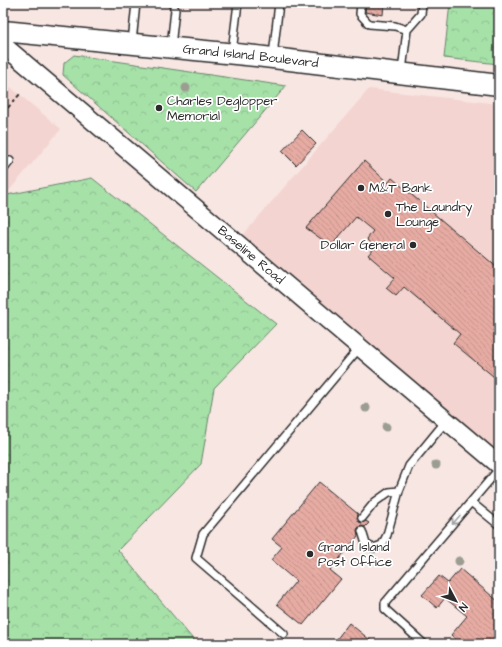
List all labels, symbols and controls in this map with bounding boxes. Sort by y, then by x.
street label: Grand Island Boulevard [182,40,320,72]
place label: Charles Deglopper Memorial [167,92,277,125]
marker: Charles Deglopper Memorial [154,103,164,113]
place label: M&T Bank [369,179,432,197]
marker: M&T Bank [356,183,366,193]
place label: The Laundry Lounge [396,198,472,232]
marker: The Laundry Lounge [383,209,393,219]
street label: Baseline Road [214,222,288,289]
place label: Dollar General [321,236,405,254]
marker: Dollar General [408,240,418,250]
one-way arrow [451,515,460,525]
place label: Grand Island Post Office [318,538,392,571]
marker: Grand Island Post Office [305,549,315,559]
north arrow [436,581,476,621]
text: N [455,600,471,615]

